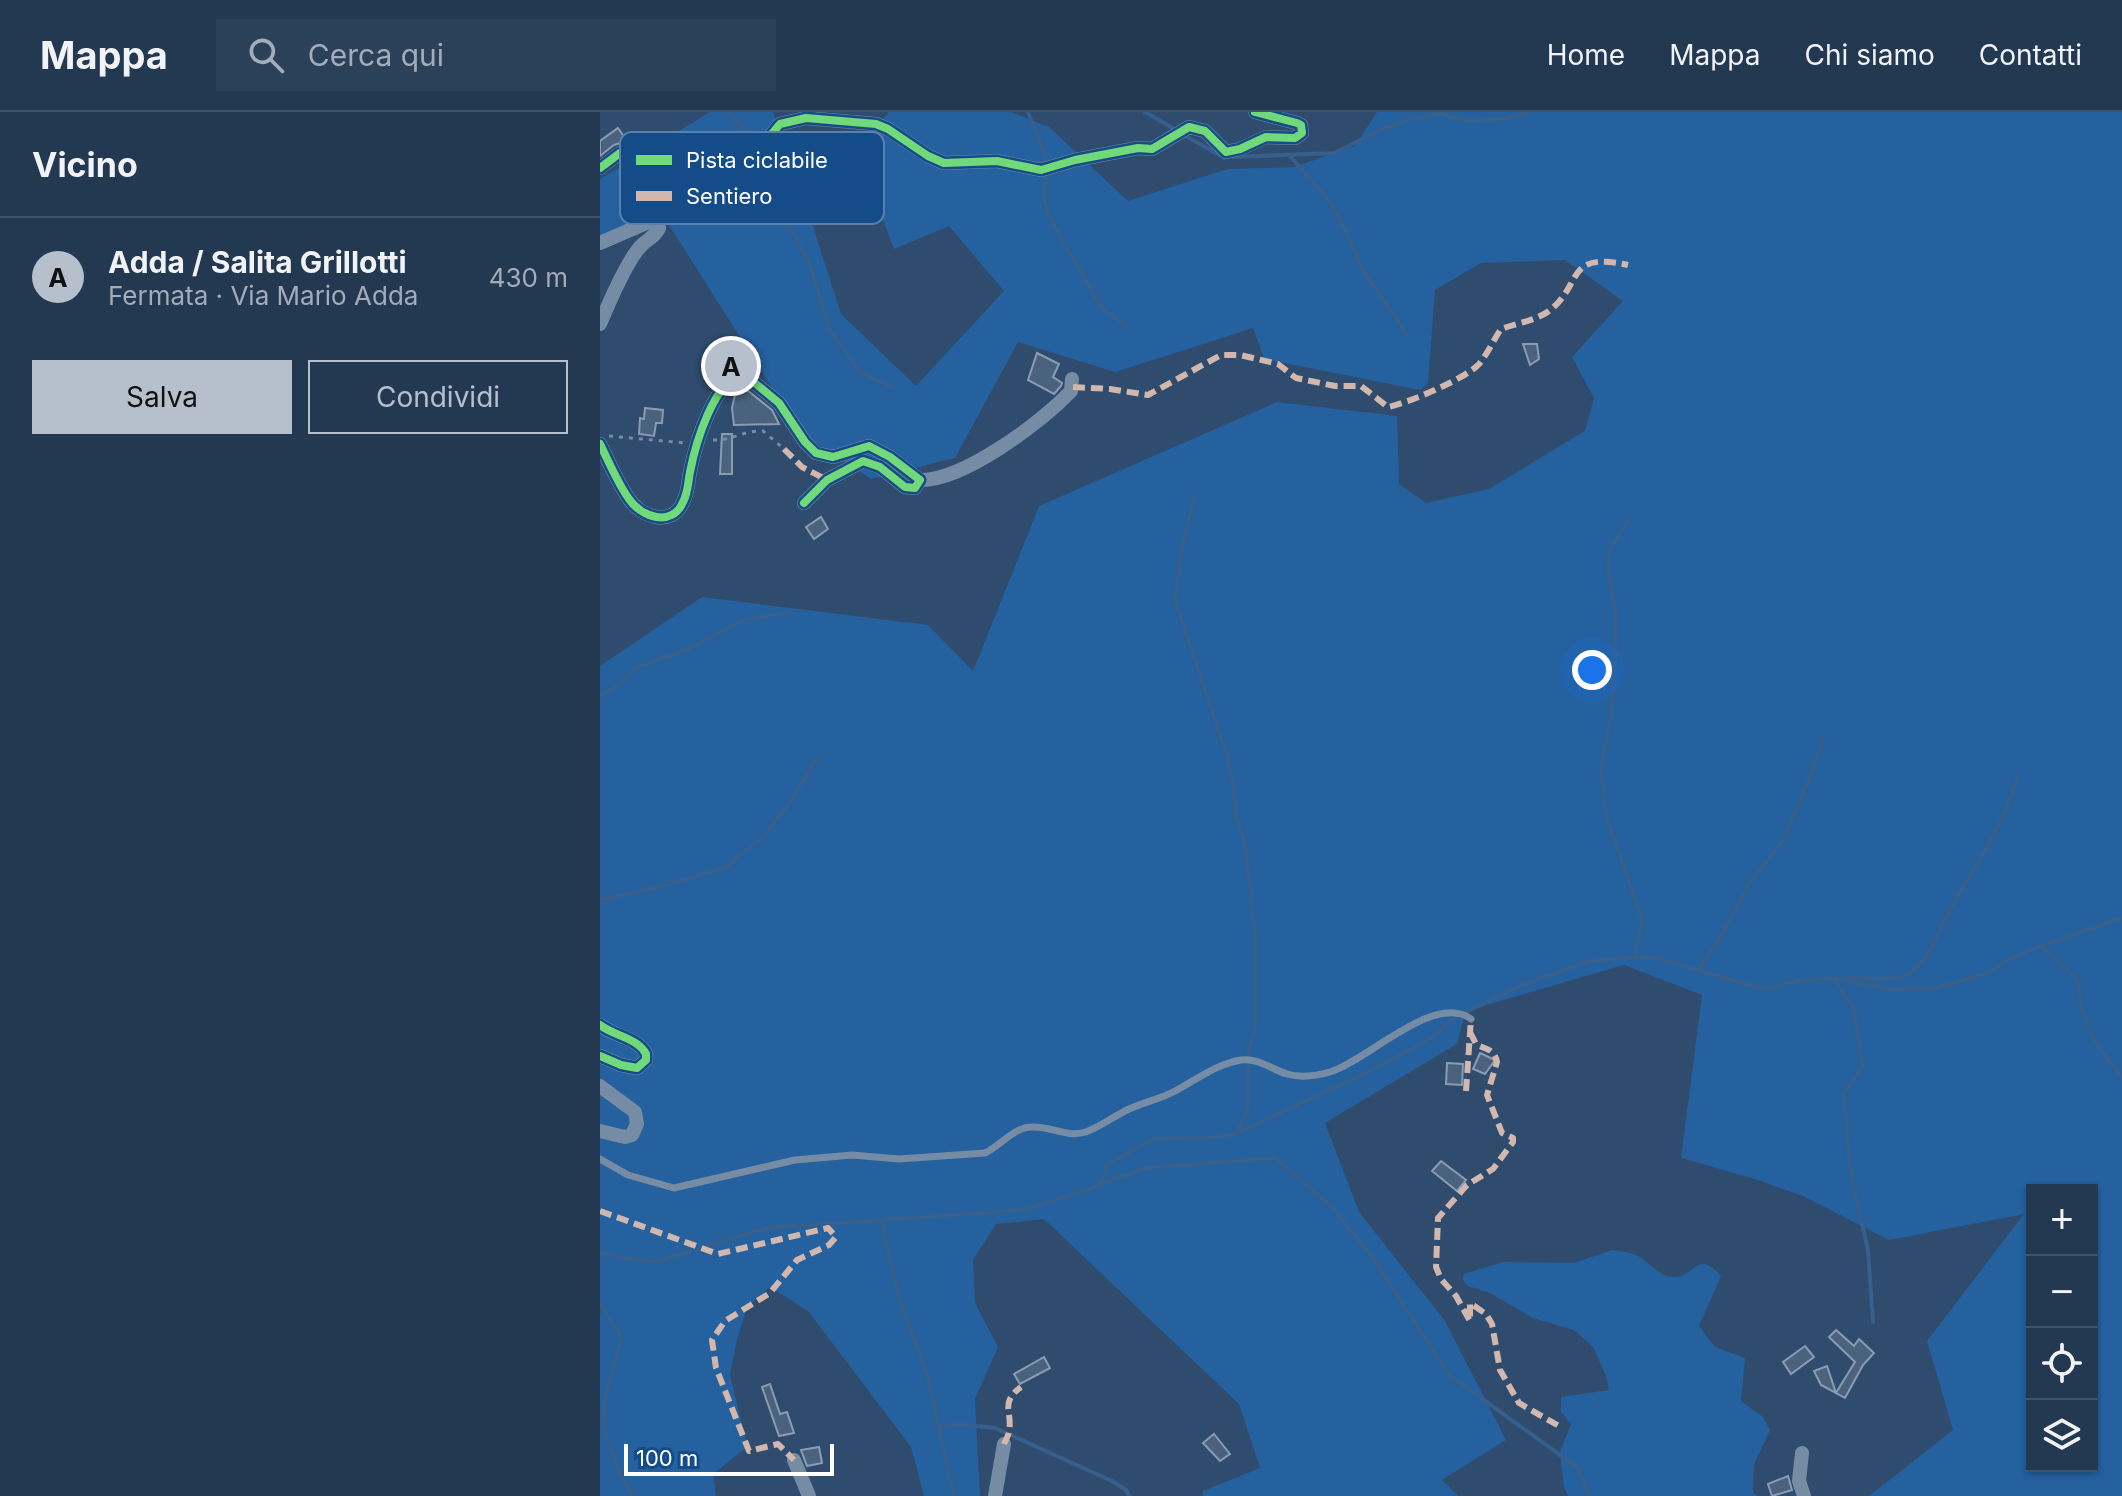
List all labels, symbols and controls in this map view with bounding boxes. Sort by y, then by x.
search box [216,19,776,91]
text: Mappa [40,32,168,78]
icon: search [244,33,288,77]
text: Cerca qui [308,37,444,73]
text: Home [1547,38,1625,72]
text: Mappa [1669,38,1761,72]
text: Chi siamo [1805,38,1935,72]
text: Contatti [1979,38,2082,72]
legend [620,132,884,224]
text: Vicino [32,144,138,185]
text: Pista ciclabile [686,147,828,173]
text: Sentiero [686,183,772,209]
text: Adda / Salita Grillotti [108,244,407,280]
text: A [48,262,68,293]
text: 430 m [489,262,568,293]
text: Fermata · Via Mario Adda [108,280,418,311]
pin: A [705,336,757,396]
button: Salva [32,360,292,434]
button: Condividi [308,360,568,434]
your location [1572,650,1612,690]
map controls [2026,1184,2098,1472]
button: + [2026,1184,2098,1256]
button: − [2026,1256,2098,1328]
button: locate [2026,1328,2098,1400]
button: layers [2026,1400,2098,1472]
scale bar [624,1440,834,1476]
text: 100 m [636,1445,698,1471]

